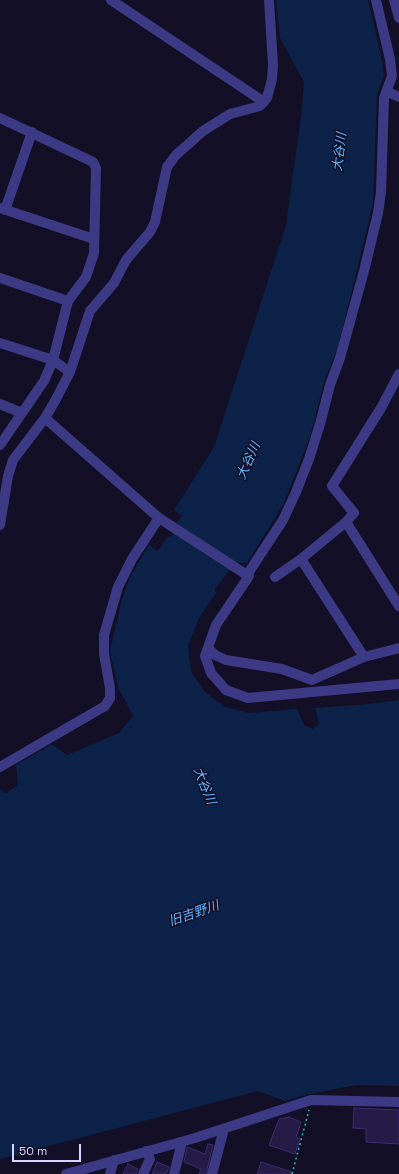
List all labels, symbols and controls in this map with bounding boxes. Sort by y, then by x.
water label: 大谷川 [330,132,350,172]
water label: 大谷川 [234,440,264,482]
water label: 大谷川 [189,765,219,807]
water label: 旧吉野川 [167,898,221,930]
scale bar [14,1136,83,1162]
text: 50 m [19,1143,47,1159]

